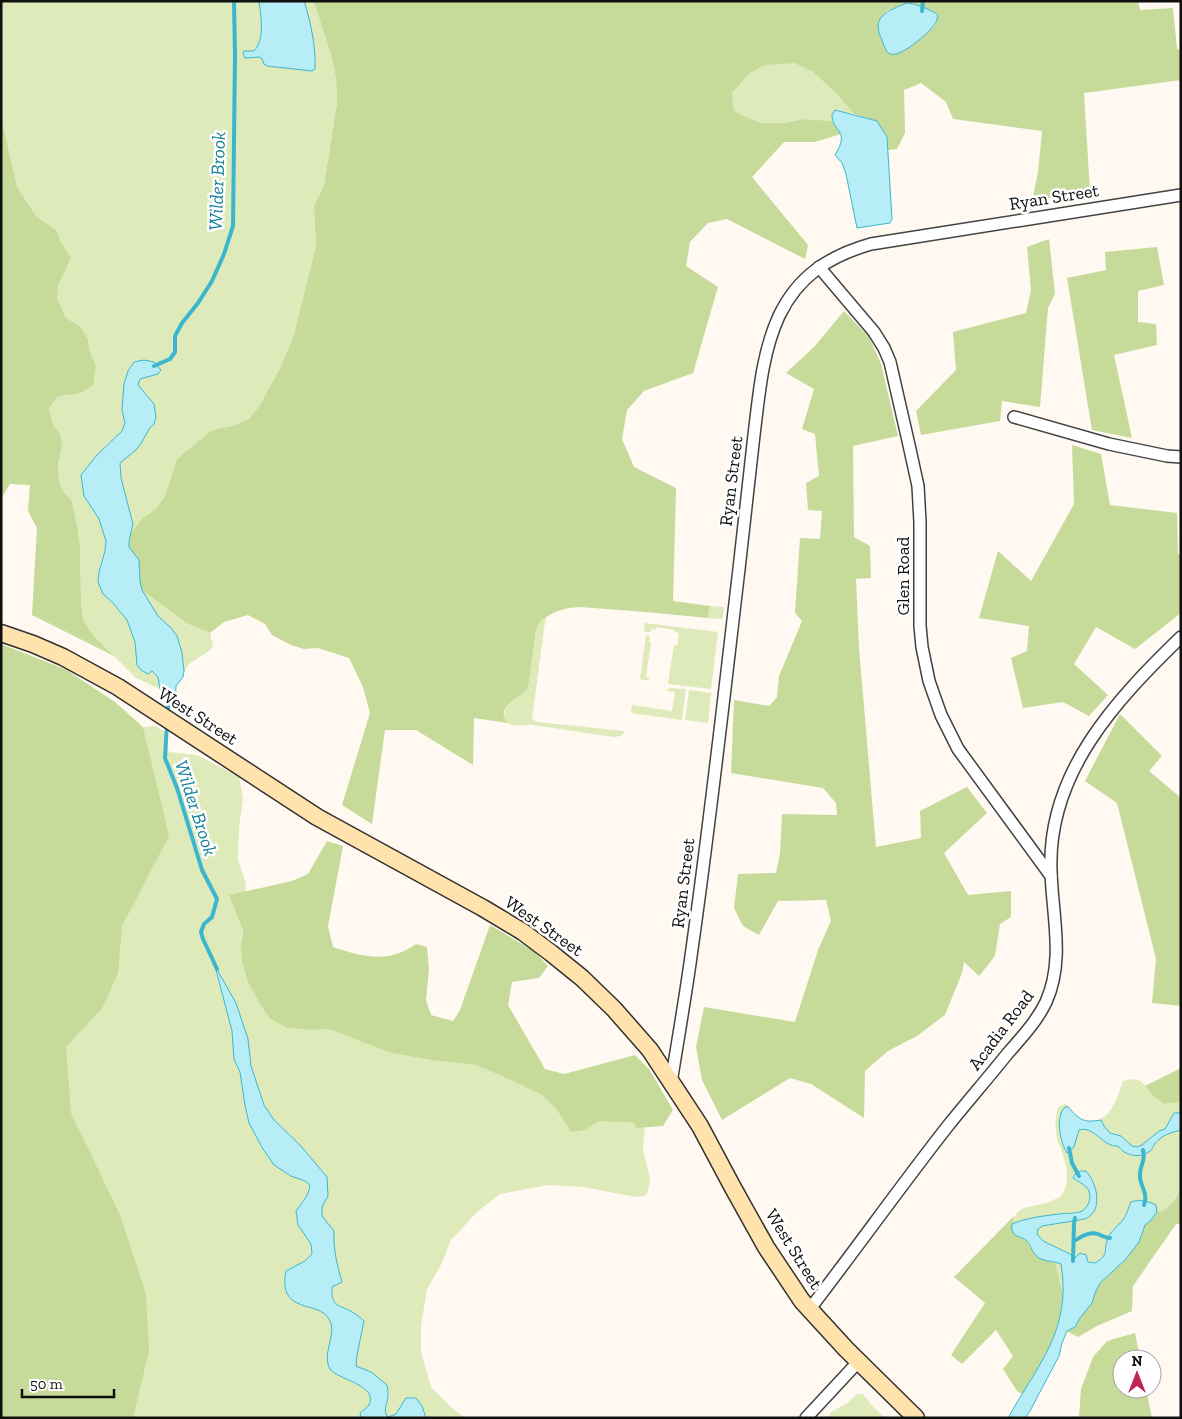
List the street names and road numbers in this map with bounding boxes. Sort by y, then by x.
street label: Ryan Street [1008,179,1101,215]
street label: Ryan Street [715,434,747,527]
street label: Glen Road [892,536,914,615]
street label: West Street [154,682,242,750]
street label: Ryan Street [667,836,699,929]
street label: West Street [501,891,588,961]
street label: Acadia Road [964,985,1038,1074]
street label: West Street [761,1205,827,1293]

